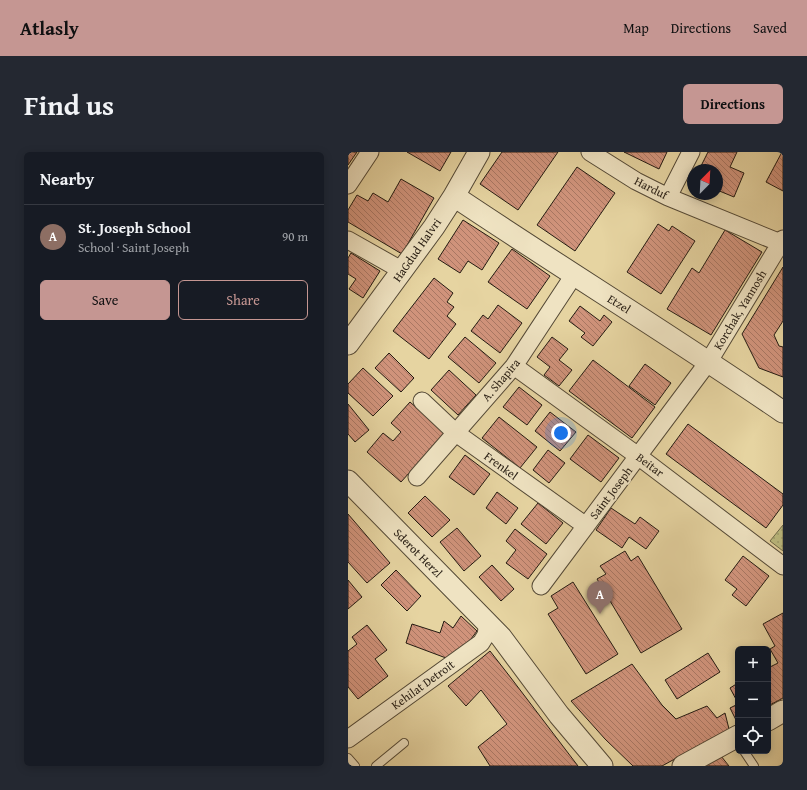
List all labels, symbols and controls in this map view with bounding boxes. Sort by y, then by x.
text: Atlasly [20,14,79,42]
text: Map [623,18,649,38]
text: Directions [671,18,731,38]
text: Saved [753,18,787,38]
text: Find us [24,84,114,125]
button: Directions [683,84,783,124]
north arrow [687,164,723,200]
text: Nearby [40,166,94,191]
street label: Harduf [632,172,672,204]
street label: HaGdud HaIvri [388,214,445,285]
text: St. Joseph School [78,217,191,238]
text: A [49,227,57,246]
text: 90 m [282,227,308,246]
text: School · Saint Joseph [78,238,189,257]
street label: Korchak, Yannosh [709,266,770,353]
button: Save [40,280,170,320]
button: Share [178,280,308,320]
street label: Etzel [604,290,635,318]
street label: A. Shapira [478,354,524,405]
your location [551,423,571,443]
street label: Frenkel [481,448,522,484]
street label: Beitar [633,449,668,481]
street label: Saint Joseph [585,463,636,523]
street label: Sderot Herzl [390,524,447,581]
pin: A [587,581,613,614]
map controls [735,646,771,754]
button: + [735,646,771,682]
street label: Kehilat Detroit [388,655,458,713]
button: − [735,682,771,718]
button: locate [735,718,771,754]

